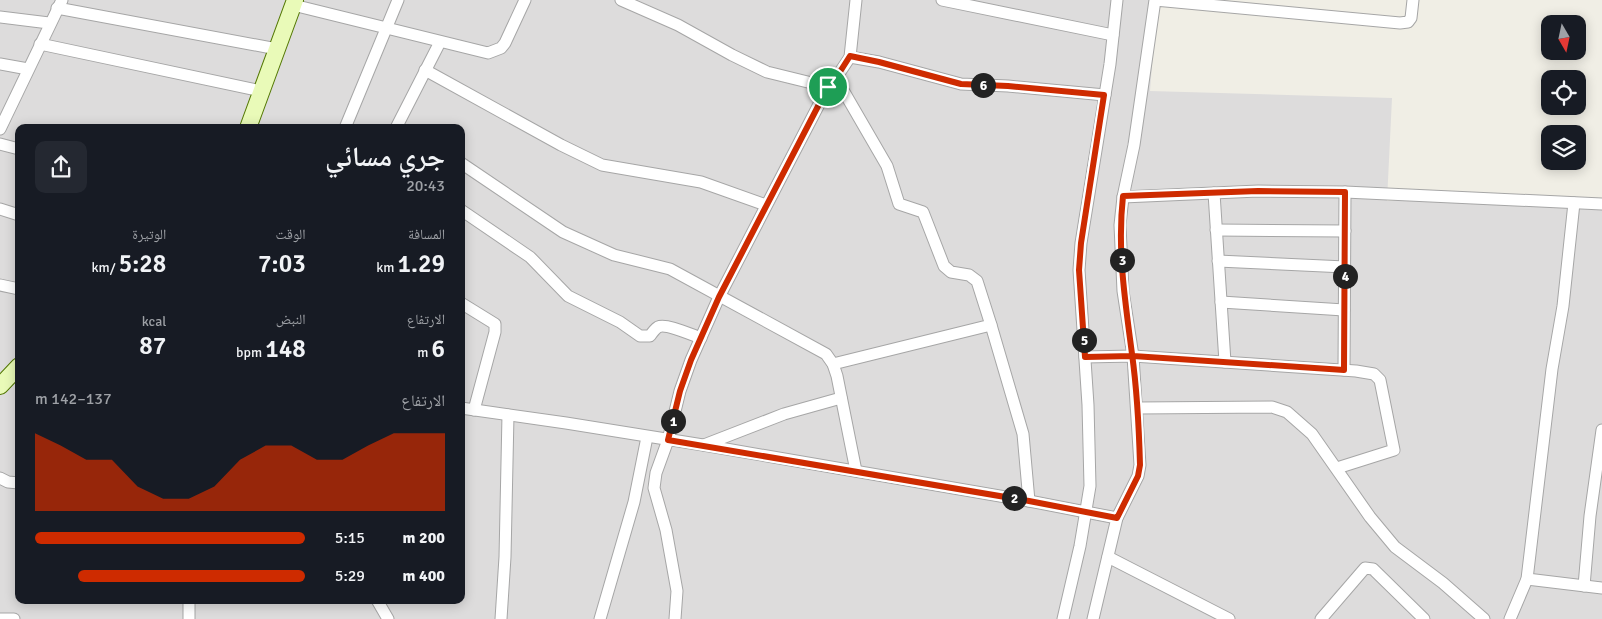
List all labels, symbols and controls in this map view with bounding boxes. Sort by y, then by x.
north arrow [1541,15,1586,60]
map controls [1541,15,1586,170]
pin [807,66,849,108]
button: locate [1541,70,1586,115]
pin: 6 [970,72,996,98]
icon: arrive [814,73,842,101]
text: 6 [980,77,987,94]
button: layers [1541,125,1586,170]
text: جري مسائي [325,140,445,174]
button: share [35,141,87,193]
text: 20:43 [406,176,445,196]
text: الوتيرة [132,226,166,243]
text: الوقت [276,226,306,243]
text: المسافة [408,226,445,243]
text: 5:28 [119,248,166,279]
text: 7:03 [258,248,306,279]
text: 1.29 [398,248,445,279]
pin: 3 [1110,248,1134,272]
text: 3 [1119,252,1126,269]
text: /km [92,259,119,276]
text: km [376,259,398,276]
pin: 4 [1332,264,1358,288]
text: 4 [1342,268,1349,285]
text: النبض [276,311,306,328]
text: الارتفاع [407,311,445,328]
text: kcal [142,313,166,330]
pin: 5 [1072,328,1096,352]
text: 87 [139,330,166,361]
text: 5 [1081,332,1088,349]
text: 148 [265,333,306,364]
text: 6 [431,333,445,364]
text: bpm [236,344,265,361]
text: m [417,344,431,361]
text: 137–142 m [35,389,112,409]
text: الارتفاع [401,391,445,411]
pin: 1 [660,408,686,434]
text: 1 [670,413,677,430]
pin: 2 [1002,486,1026,510]
text: 2 [1011,490,1018,507]
text: 5:15 [335,528,365,548]
text: 200 m [403,528,445,548]
text: 5:29 [335,566,365,586]
text: 400 m [403,566,445,586]

